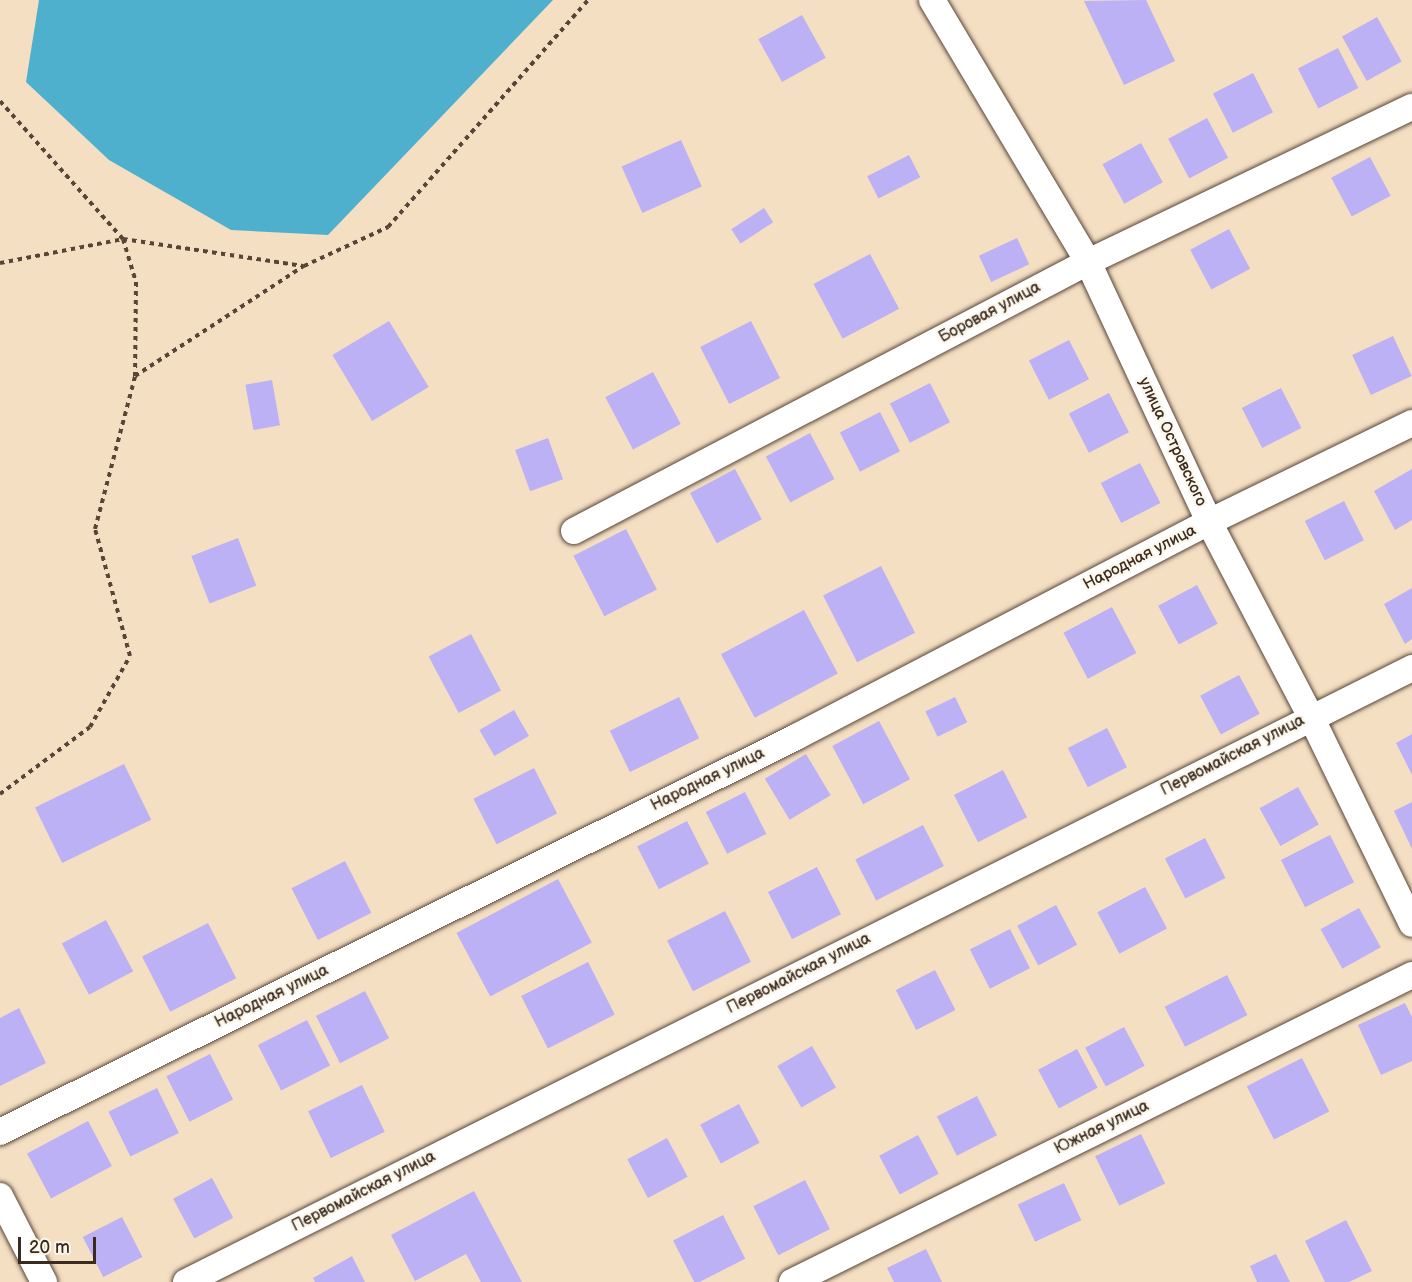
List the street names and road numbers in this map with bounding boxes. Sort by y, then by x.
street label: Боровая улица [936,278,1044,348]
street label: улица Островского [1134,375,1210,509]
street label: Народная улица [1080,521,1200,595]
street label: Первомайская улица [1158,711,1308,801]
street label: Народная улица [648,744,768,816]
street label: Первомайская улица [724,929,874,1019]
street label: Народная улица [212,961,332,1033]
street label: Южная улица [1052,1097,1152,1159]
street label: Первомайская улица [289,1147,439,1237]

